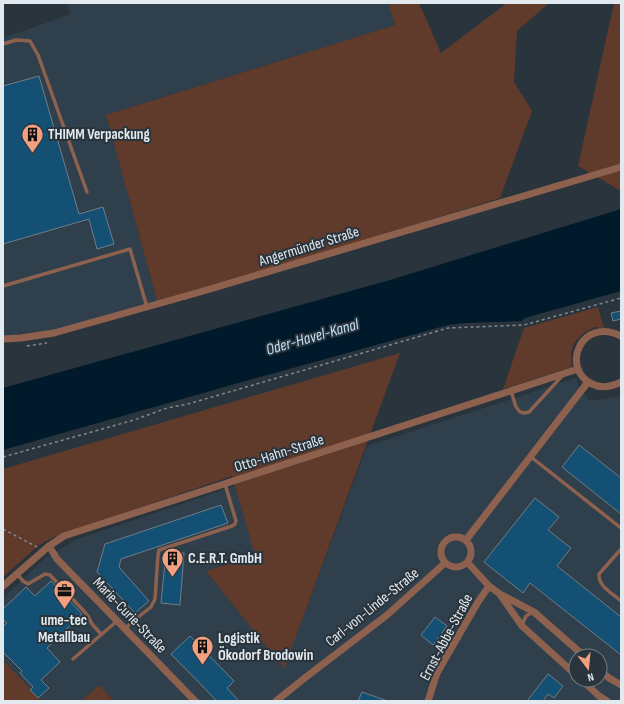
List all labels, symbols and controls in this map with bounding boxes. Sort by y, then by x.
building icon: THIMM Verpackung [19,121,45,154]
place label: THIMM Verpackung [48,125,150,144]
street label: Angermünder Straße [256,222,362,271]
water label: Oder-Havel-Kanal [264,315,362,360]
street label: Otto-Hahn-Straße [232,430,326,477]
building icon: C.E.R.T. GmbH [160,545,186,578]
place label: C.E.R.T. GmbH [188,549,262,568]
street label: Carl-von-Linde-Straße [322,564,423,651]
street label: Marie-Curie-Straße [89,573,171,657]
office icon: ume-tec Metallbau [51,578,77,611]
street label: Ernst-Abbe-Straße [416,591,477,684]
place label: ume-tec Metallbau [38,611,90,647]
place label: Logistik Ökodorf Brodowin [218,629,313,665]
building icon: Logistik Ökodorf Brodowin [189,634,215,667]
north arrow [568,648,608,688]
text: N [586,670,595,684]

